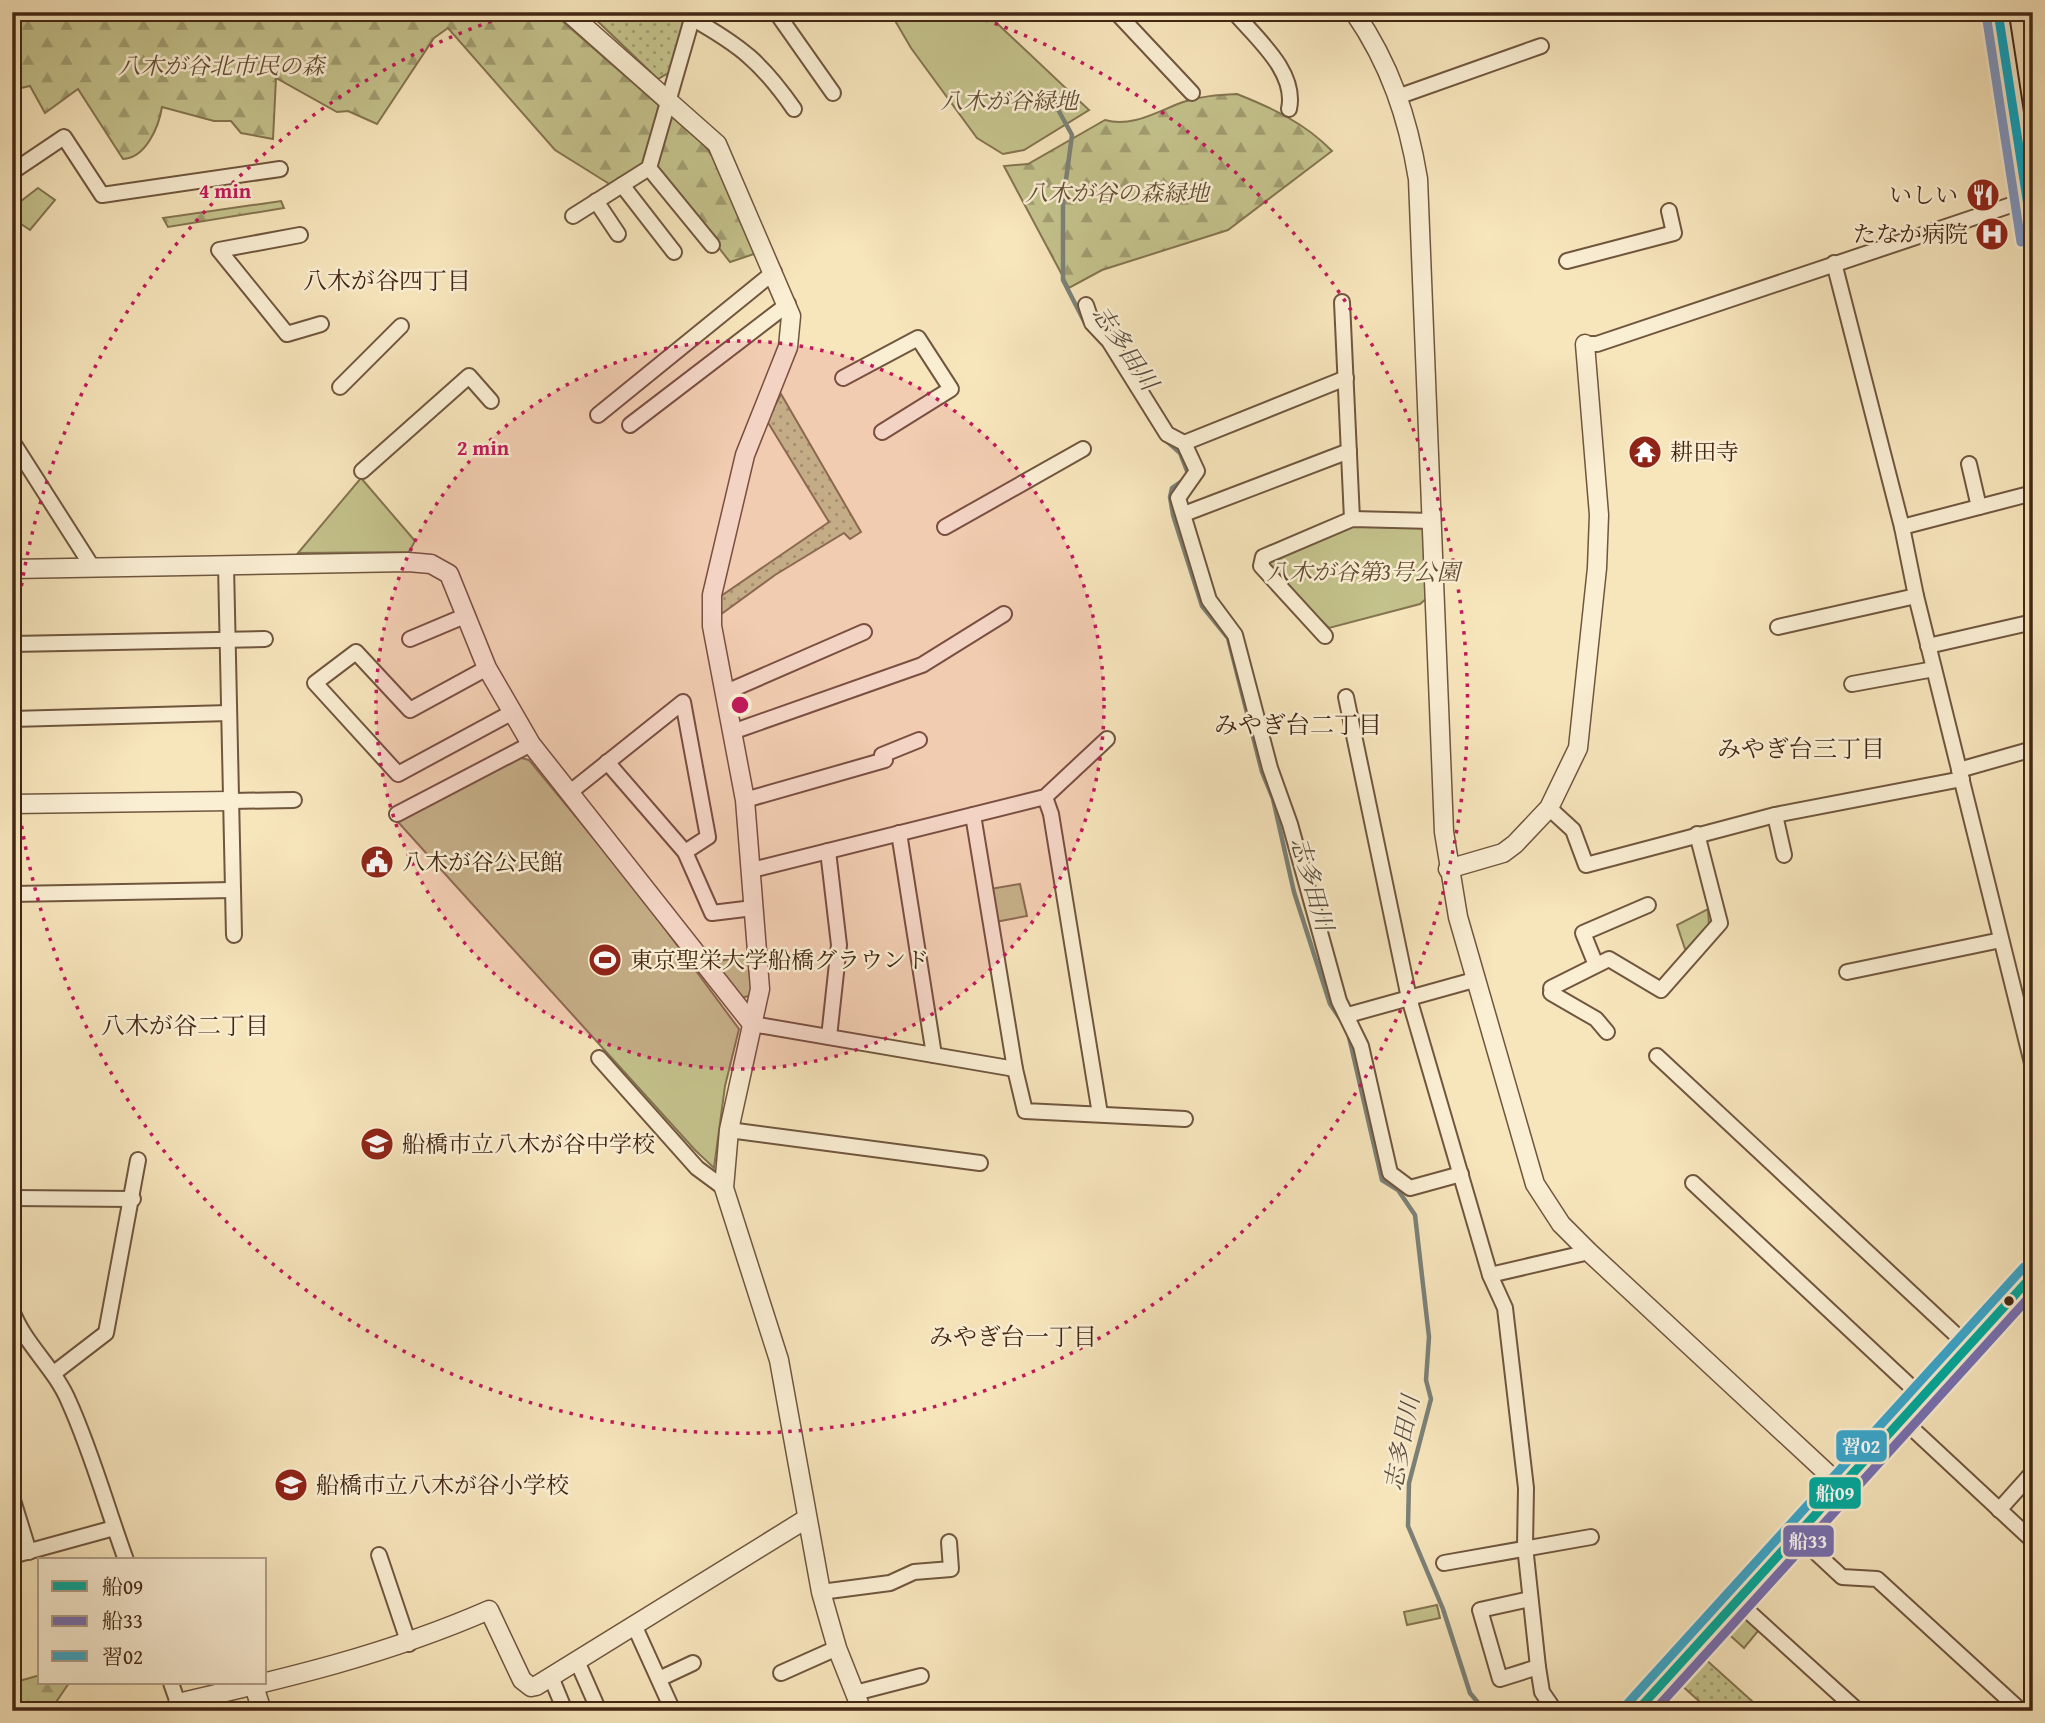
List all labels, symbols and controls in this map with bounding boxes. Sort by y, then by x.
park label: 八木が谷北市民の森 [118,49,327,82]
park label: 八木が谷緑地 [940,84,1081,117]
text: 4 min [199,175,252,206]
park label: 八木が谷の森緑地 [1025,176,1212,209]
restaurant icon: いしい [1964,176,2002,214]
place label: いしい [1889,178,1958,211]
hospital icon: たなか病院 [1973,215,2011,253]
place label: たなか病院 [1853,217,1968,250]
district label: 八木が谷四丁目 [303,263,471,298]
water label: 志多田川 [1084,298,1168,400]
text: 2 min [457,432,510,463]
temple icon: 耕田寺 [1626,433,1664,471]
place label: 耕田寺 [1670,435,1739,468]
park label: 八木が谷第3号公園 [1266,555,1464,588]
centre of rings [728,693,752,717]
district label: みやぎ台二丁目 [1214,707,1382,742]
district label: みやぎ台三丁目 [1717,731,1885,766]
water label: 志多田川 [1282,833,1343,938]
public building icon: 八木が谷公民館 [358,843,396,881]
place label: 八木が谷公民館 [402,845,563,878]
sports icon: 東京聖栄大学船橋グラウンド [586,941,624,979]
place label: 東京聖栄大学船橋グラウンド [630,943,929,976]
district label: 八木が谷二丁目 [101,1008,269,1043]
school or university icon: 船橋市立八木が谷中学校 [358,1125,396,1163]
place label: 船橋市立八木が谷中学校 [402,1127,655,1160]
unlabelled marker [2002,1294,2016,1308]
district label: みやぎ台一丁目 [929,1319,1097,1354]
water label: 志多田川 [1375,1390,1428,1493]
line badge: 習02 [1835,1429,1888,1463]
text: 習02 [1842,1432,1880,1460]
school or university icon: 船橋市立八木が谷小学校 [272,1466,310,1504]
place label: 船橋市立八木が谷小学校 [316,1468,569,1501]
line badge: 船09 [1808,1476,1862,1510]
text: 船09 [1816,1479,1854,1507]
line badge: 船33 [1782,1524,1835,1558]
text: 船33 [1789,1527,1827,1555]
legend [38,1558,266,1684]
text: 船09 [102,1571,143,1602]
text: 船33 [102,1605,143,1636]
text: 習02 [102,1641,143,1672]

